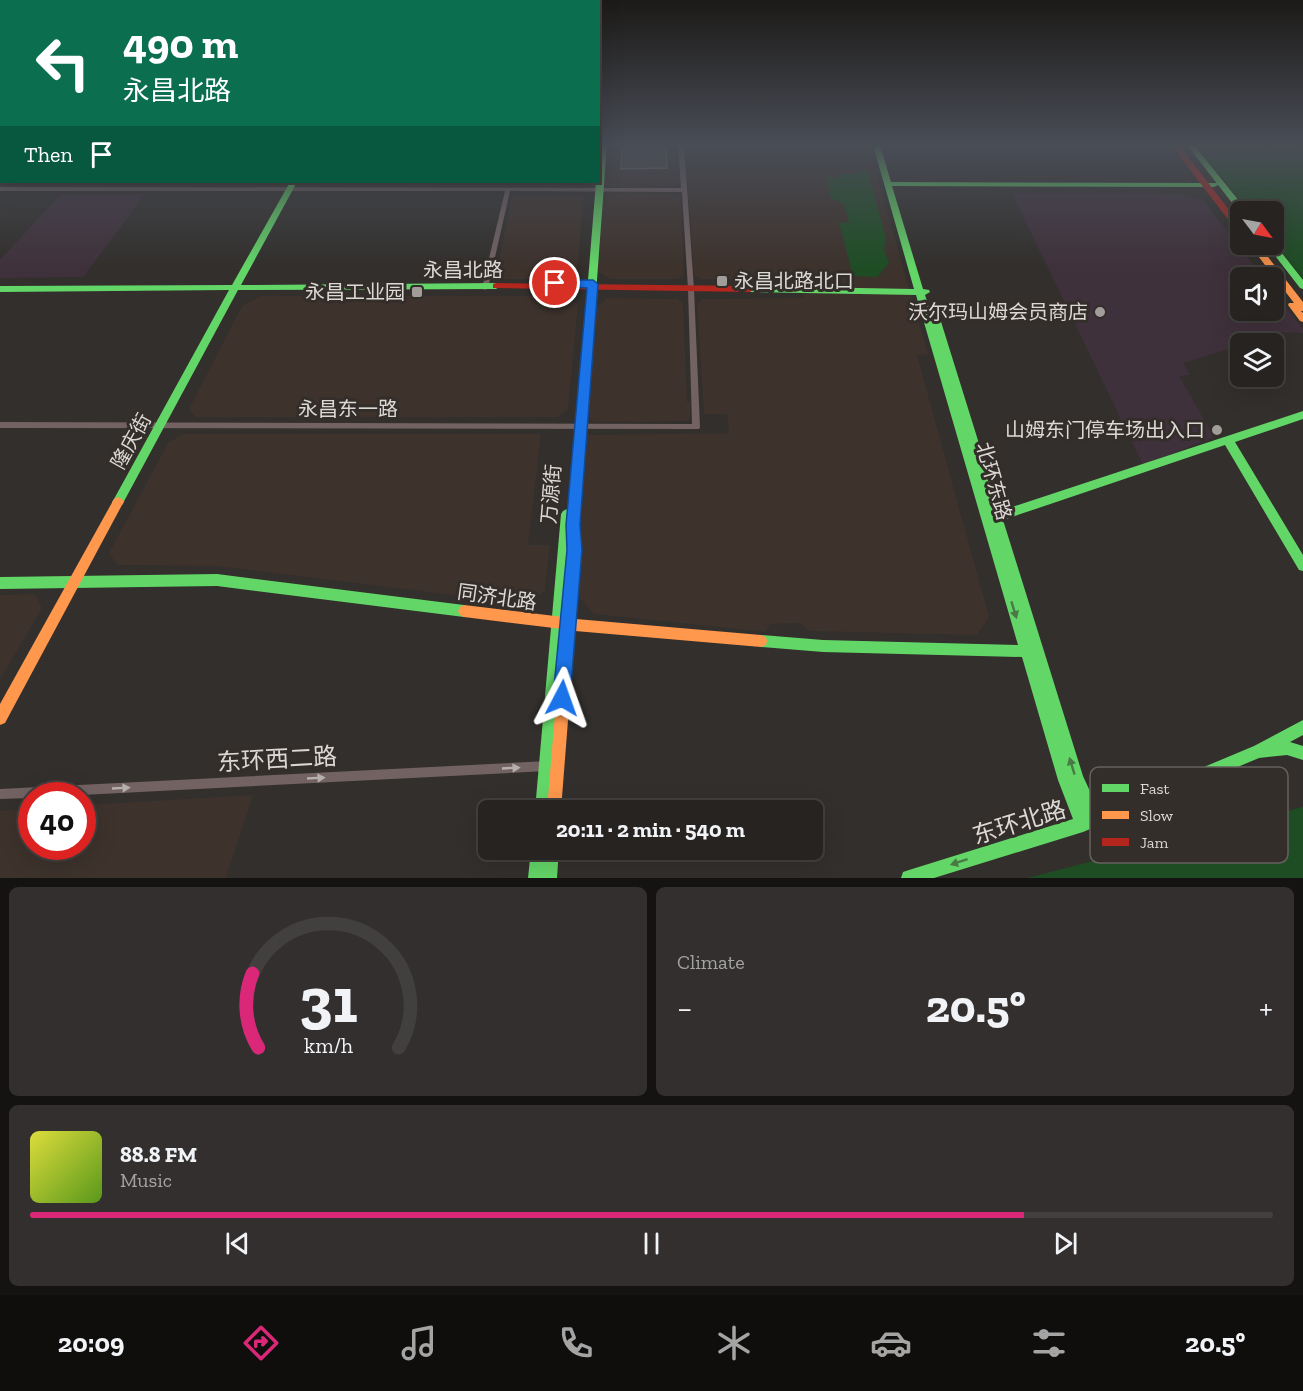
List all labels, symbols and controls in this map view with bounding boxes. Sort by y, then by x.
text: 490 m [123,18,238,69]
icon: left [24,24,102,102]
text: 永昌北路 [123,75,231,107]
icon: arrive [85,138,118,171]
text: Then [24,141,73,168]
north arrow [1230,201,1284,255]
map controls [1230,201,1284,387]
pin [529,257,580,308]
street label: 永昌北路 [423,258,503,282]
icon: arrive [538,266,571,299]
button: sound [1230,267,1284,321]
place label: 永昌北路北口 [734,269,854,293]
marker: 永昌北路北口 [715,274,729,288]
place label: 永昌工业园 [305,280,405,304]
marker: 永昌工业园 [410,285,424,299]
place label: 沃尔玛山姆会员商店 [908,300,1088,324]
marker: 沃尔玛山姆会员商店 [1093,305,1107,319]
button: layers [1230,333,1284,387]
street label: 永昌东一路 [298,397,398,421]
street label: 隆庆街 [106,409,156,473]
place label: 山姆东门停车场出入口 [1005,418,1205,442]
marker: 山姆东门停车场出入口 [1210,423,1224,437]
street label: 北环东路 [971,439,1017,523]
street label: 万源街 [536,463,566,525]
street label: 同济北路 [456,580,538,614]
one-way arrow [1010,601,1019,619]
position arrow [530,666,594,730]
street label: 东环西二路 [216,741,338,777]
one-way arrow [1067,757,1076,775]
one-way arrow [501,763,520,772]
legend [1090,767,1288,863]
one-way arrow [307,773,326,782]
text: Fast [1140,779,1169,798]
speed limit sign: 40 [18,782,96,860]
one-way arrow [112,783,131,792]
street label: 东环北路 [969,794,1069,850]
text: Slow [1140,806,1174,825]
text: 20:11 · 2 min · 540 m [556,816,745,843]
text: Jam [1140,833,1169,852]
one-way arrow [950,858,968,867]
text: Climate [677,950,745,974]
text: 31 [299,963,357,1038]
text: 20.5° [926,980,1026,1034]
text: − [677,988,692,1027]
text: + [1259,988,1273,1027]
text: km/h [304,1034,352,1059]
text: 88.8 FM [120,1141,197,1168]
text: Music [120,1168,172,1192]
icon: previous [221,1227,254,1260]
icon: pause [635,1227,668,1260]
icon: next [1049,1227,1082,1260]
icon: directions [240,1322,282,1364]
icon: music [398,1322,440,1364]
icon: phone [555,1322,597,1364]
icon: climate [713,1322,755,1364]
icon: car [870,1322,912,1364]
icon: filters [1028,1322,1070,1364]
text: 20:09 [58,1327,125,1359]
text: 20.5° [1185,1327,1245,1359]

